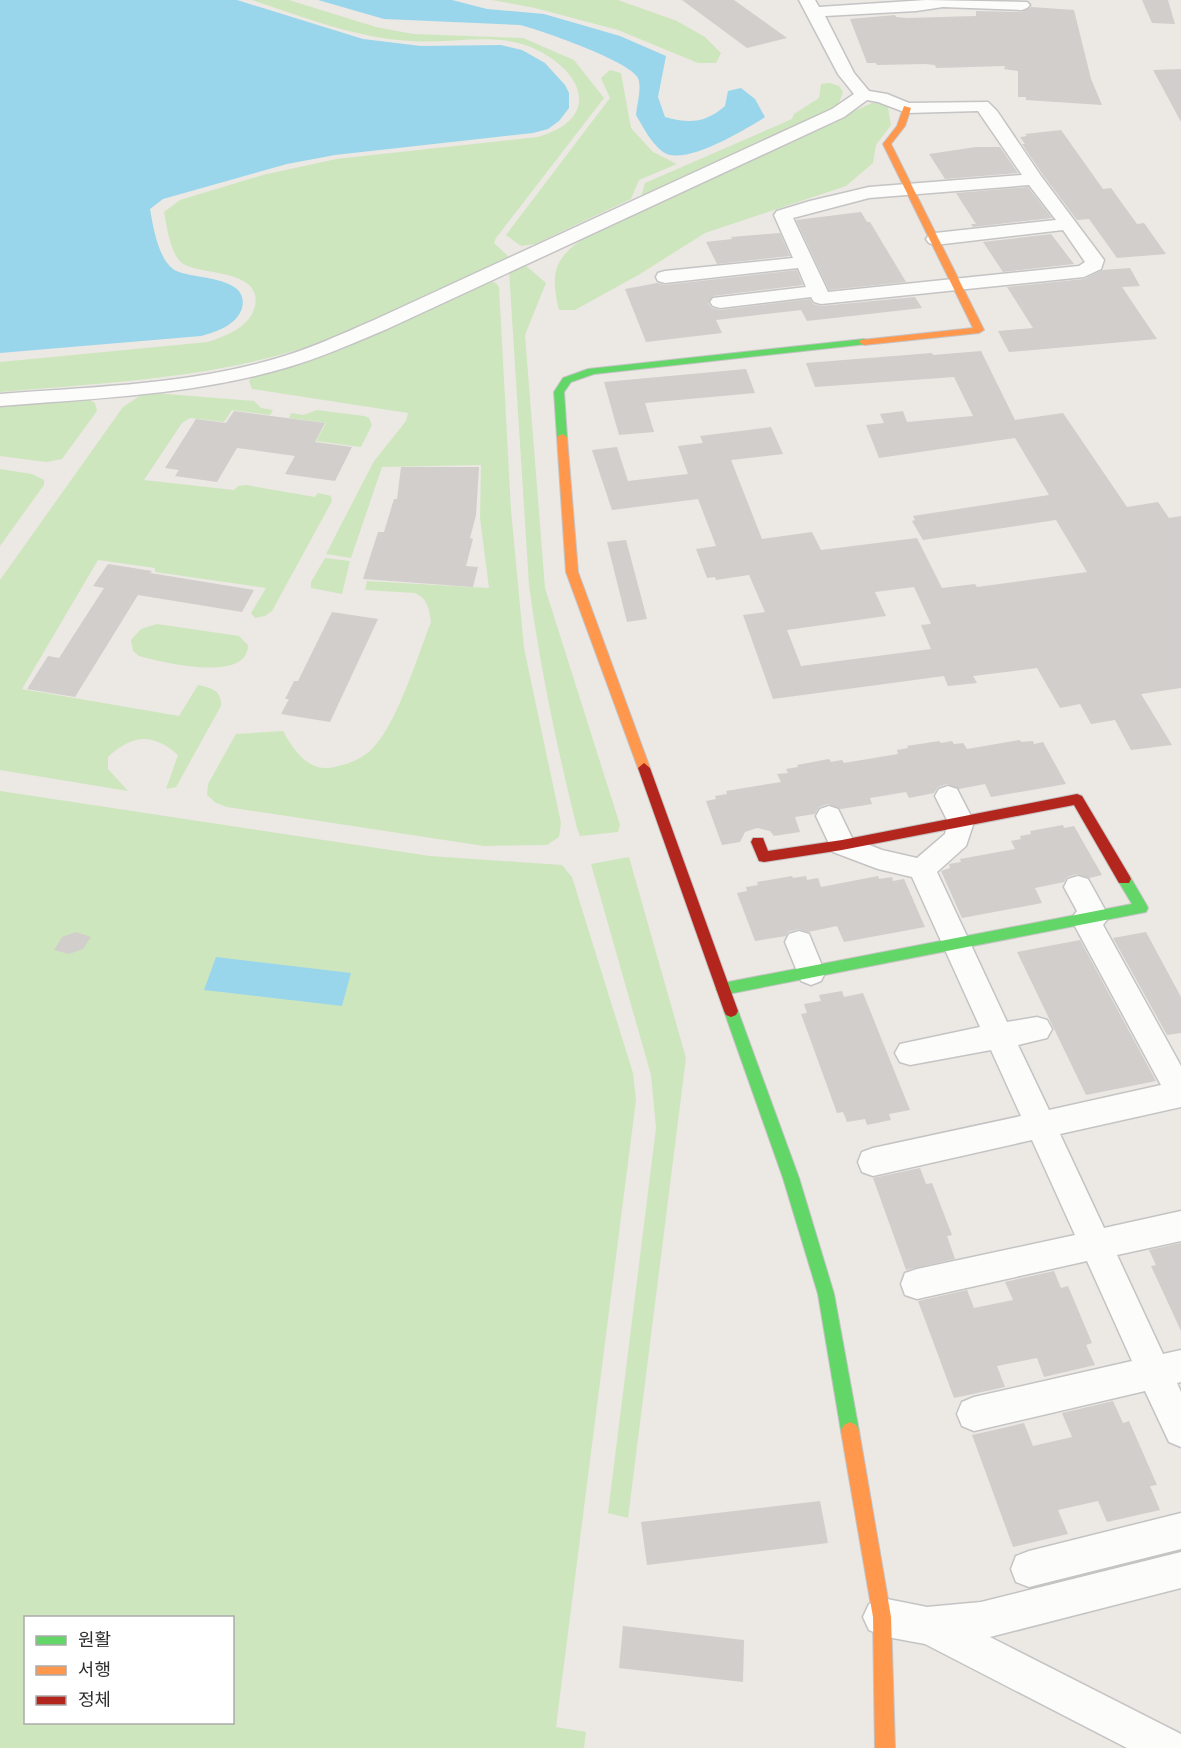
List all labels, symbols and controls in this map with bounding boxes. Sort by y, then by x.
legend [24,1616,234,1724]
text: 원활 [78,1629,111,1650]
text: 서행 [78,1659,111,1680]
text: 정체 [78,1689,111,1710]

